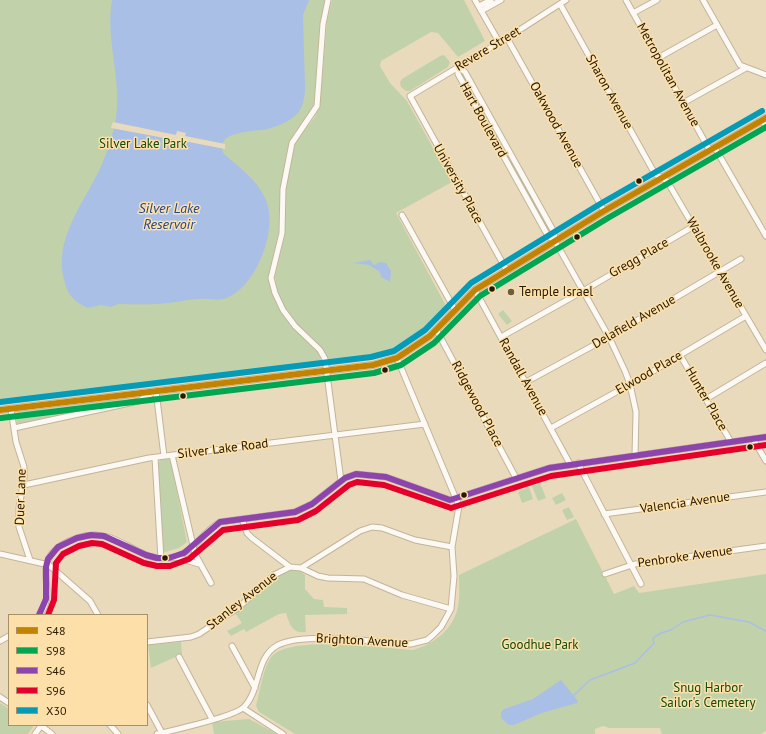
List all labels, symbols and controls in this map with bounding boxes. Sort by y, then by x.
street label: Metropolitan Avenue [633,20,703,130]
street label: Revere Street [452,23,524,75]
street label: Sharon Avenue [582,52,636,132]
street label: Oakwood Avenue [526,79,586,171]
street label: Hart Boulevard [456,80,510,160]
park label: Silver Lake Park [99,136,187,152]
street label: University Place [430,141,486,227]
unlabelled marker [634,176,644,186]
water label: Silver Lake Reservoir [139,201,199,234]
street label: Walbrooke Avenue [683,215,747,311]
unlabelled marker [572,232,582,242]
street label: Gregg Place [607,235,671,281]
unlabelled marker [487,284,497,294]
place label: Temple Israel [519,284,593,300]
marker: Temple Israel [506,287,516,297]
street label: Delafield Avenue [589,292,679,352]
street label: Randall Avenue [495,335,551,419]
street label: Elwood Place [613,348,685,398]
street label: Ridgewood Place [448,358,506,450]
street label: Hunter Place [681,364,731,434]
unlabelled marker [380,365,390,375]
unlabelled marker [178,391,188,401]
street label: Silver Lake Road [177,436,269,462]
unlabelled marker [745,442,755,452]
street label: Duer Lane [12,468,30,526]
street label: Valencia Avenue [639,489,731,517]
unlabelled marker [459,490,469,500]
street label: Penbroke Avenue [637,543,733,571]
unlabelled marker [160,553,170,563]
street label: Stanley Avenue [204,569,280,633]
legend [8,614,148,726]
text: S48 [46,623,65,638]
street label: Brighton Avenue [316,631,408,651]
park label: Goodhue Park [502,637,578,653]
text: S98 [46,643,65,658]
text: S46 [46,663,65,678]
park label: Snug Harbor Sailor's Cemetery [660,680,756,711]
text: S96 [46,683,65,698]
text: X30 [46,703,67,718]

